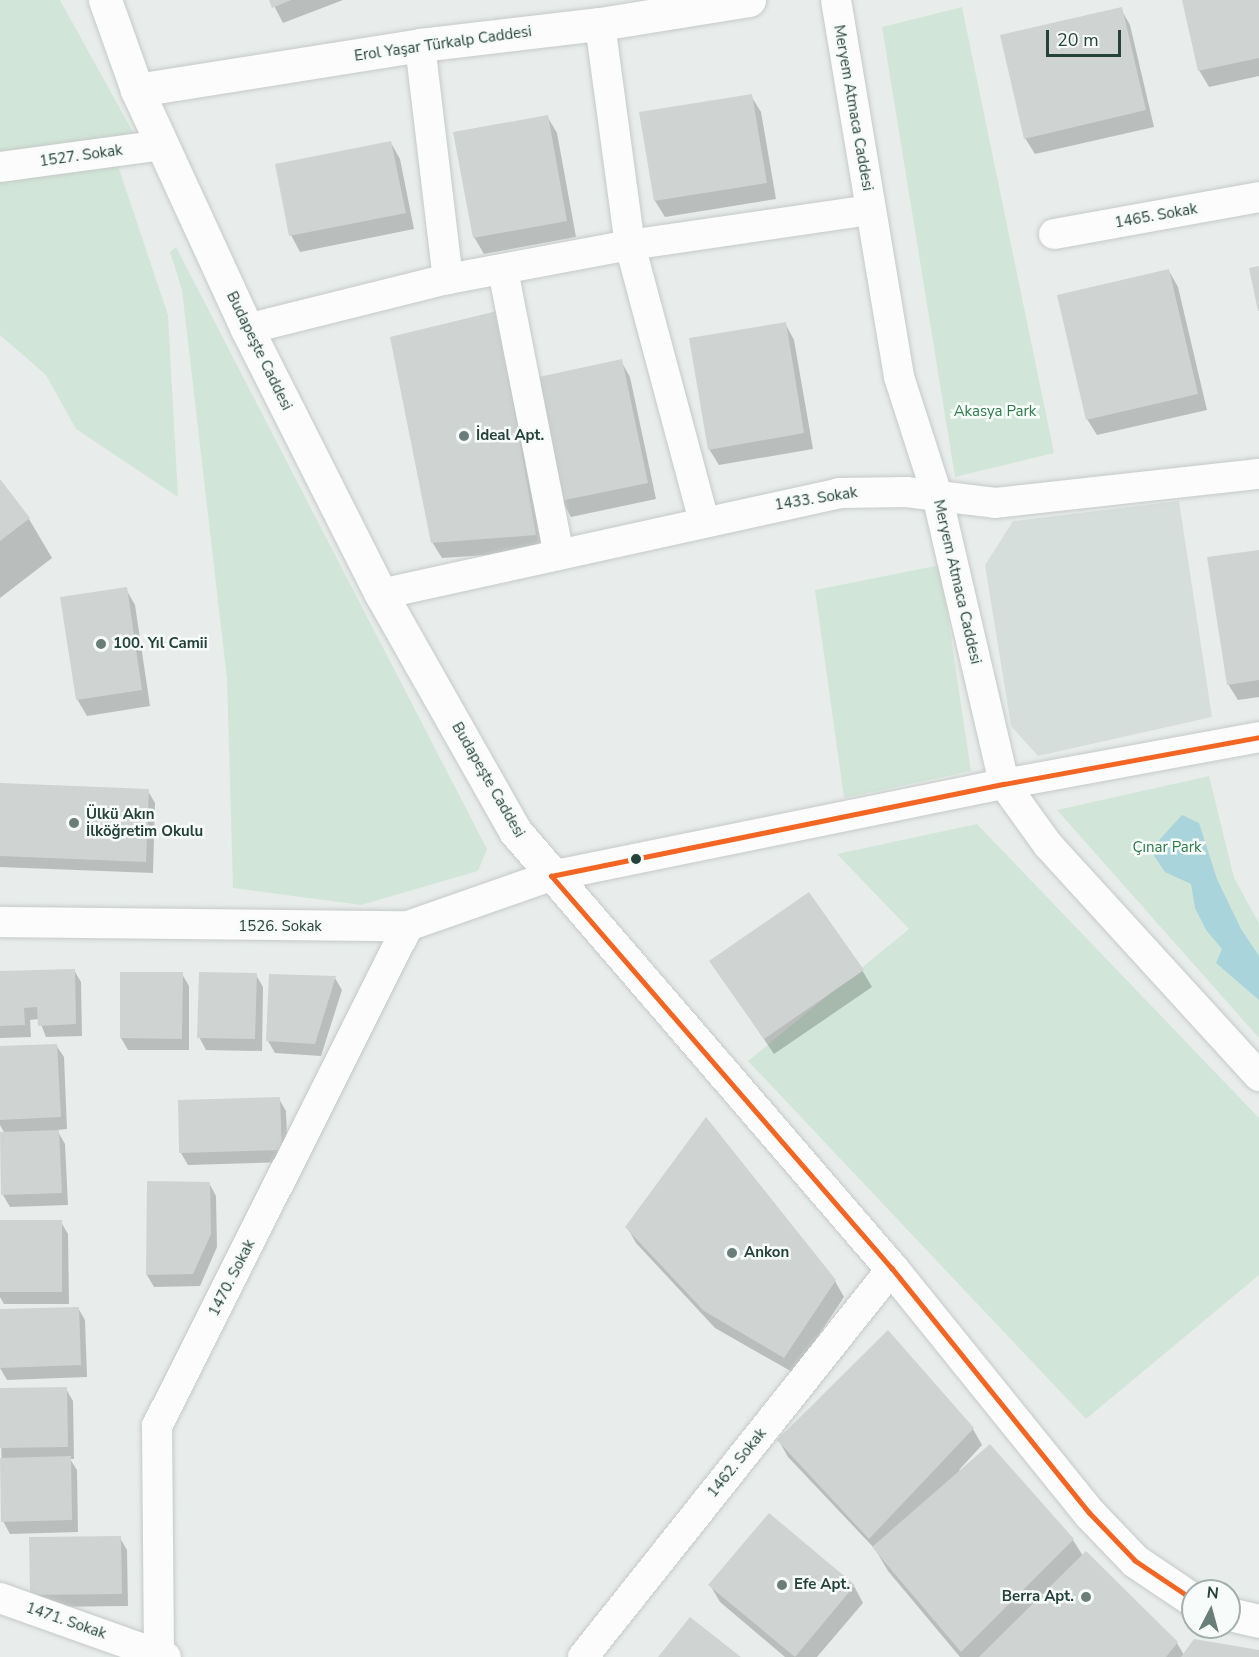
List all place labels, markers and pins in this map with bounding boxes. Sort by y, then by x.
place label: İdeal Apt. [476,427,544,445]
marker: İdeal Apt. [457,429,471,443]
place label: 100. Yıl Camii [113,635,207,653]
marker: 100. Yıl Camii [94,637,108,651]
place label: Ülkü Akın İlköğretim Okulu [86,805,203,840]
marker: Ülkü Akın İlköğretim Okulu [67,816,81,830]
unlabelled marker [630,853,642,865]
place label: Ankon [744,1244,789,1262]
marker: Ankon [725,1246,739,1260]
place label: Efe Apt. [794,1576,850,1594]
marker: Efe Apt. [775,1578,789,1592]
place label: Berra Apt. [1002,1588,1074,1606]
marker: Berra Apt. [1079,1590,1093,1604]

